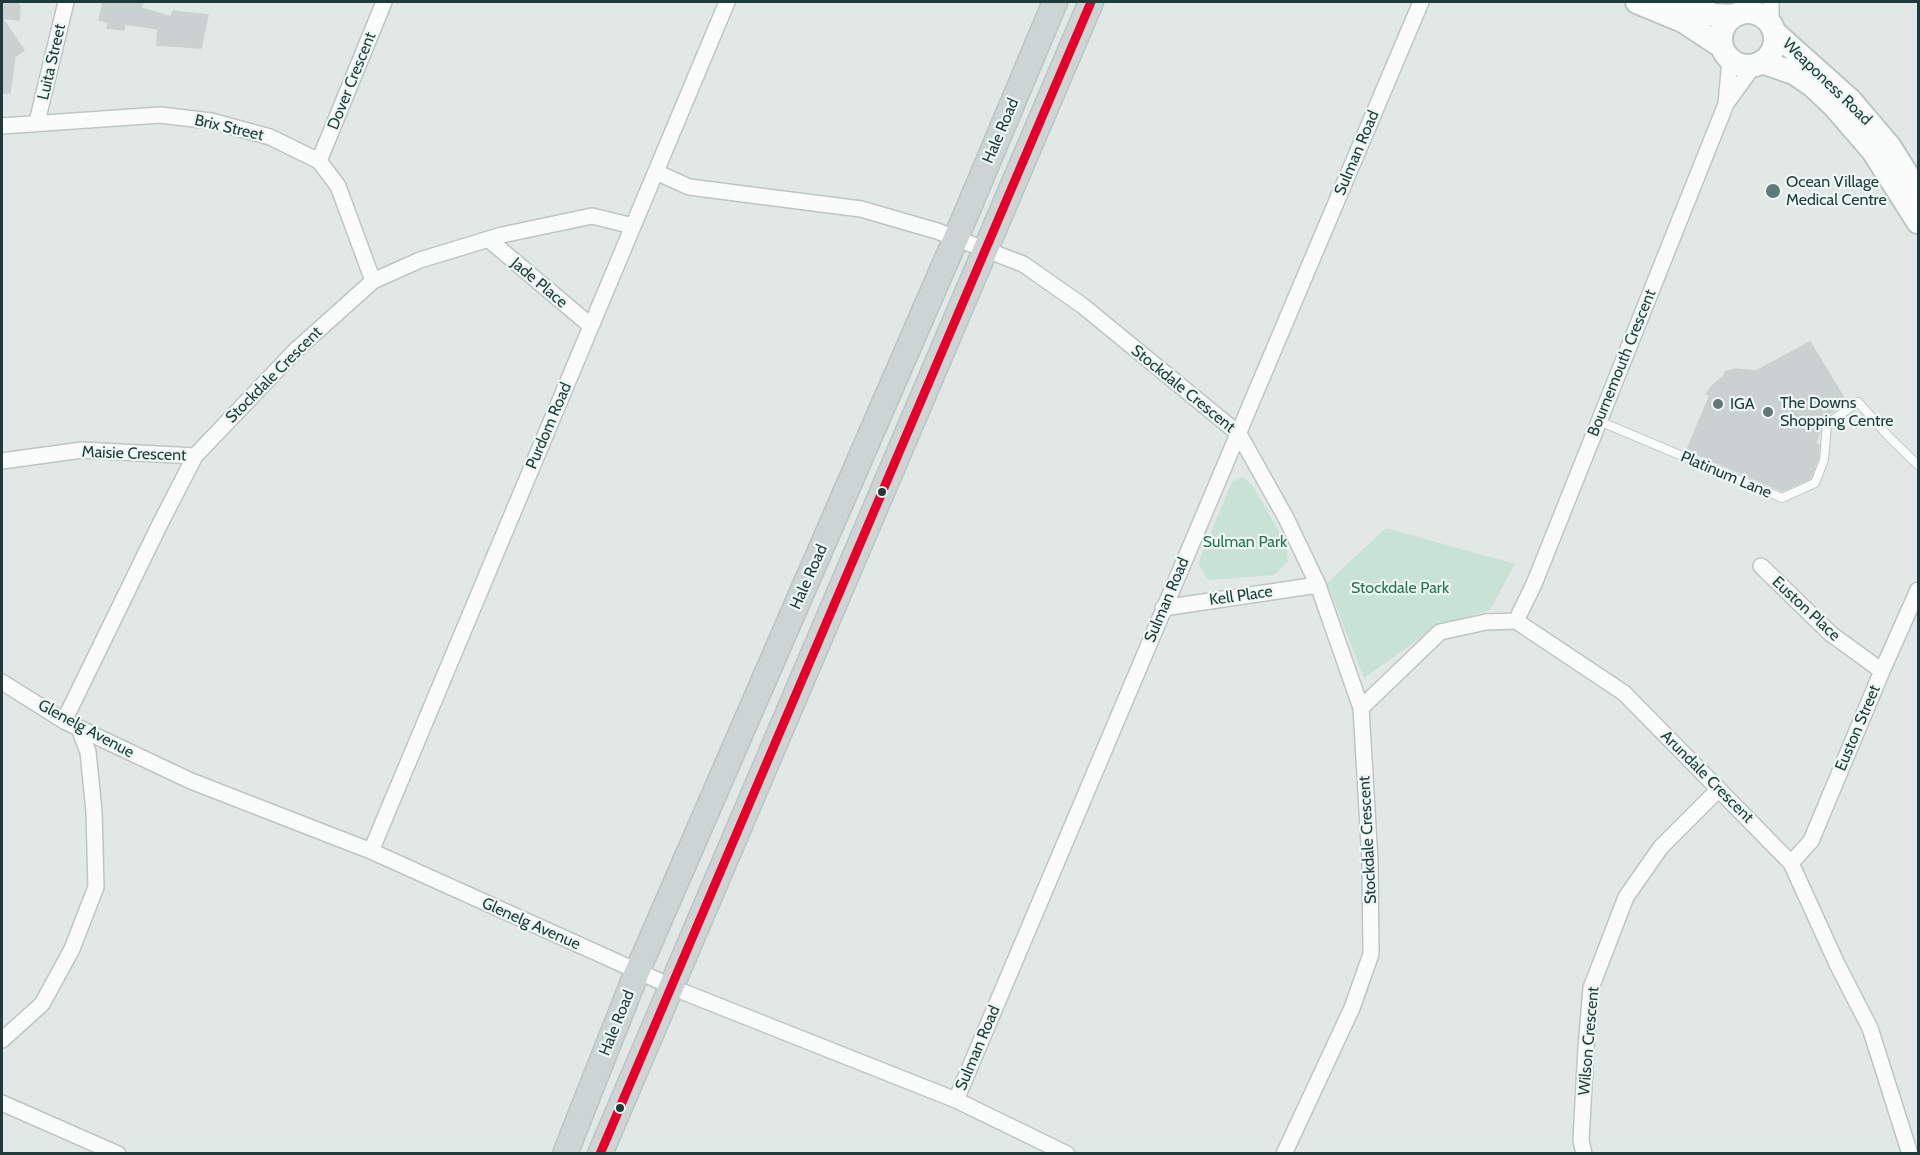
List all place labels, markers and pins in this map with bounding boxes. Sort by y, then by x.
place label: Ocean Village Medical Centre [1786,172,1887,210]
marker: Ocean Village Medical Centre [1764,182,1782,200]
place label: The Downs Shopping Centre [1780,393,1894,431]
place label: IGA [1730,394,1755,414]
marker: IGA [1711,397,1725,411]
marker: The Downs Shopping Centre [1761,405,1775,419]
unlabelled marker [876,486,888,498]
unlabelled marker [614,1102,626,1114]

